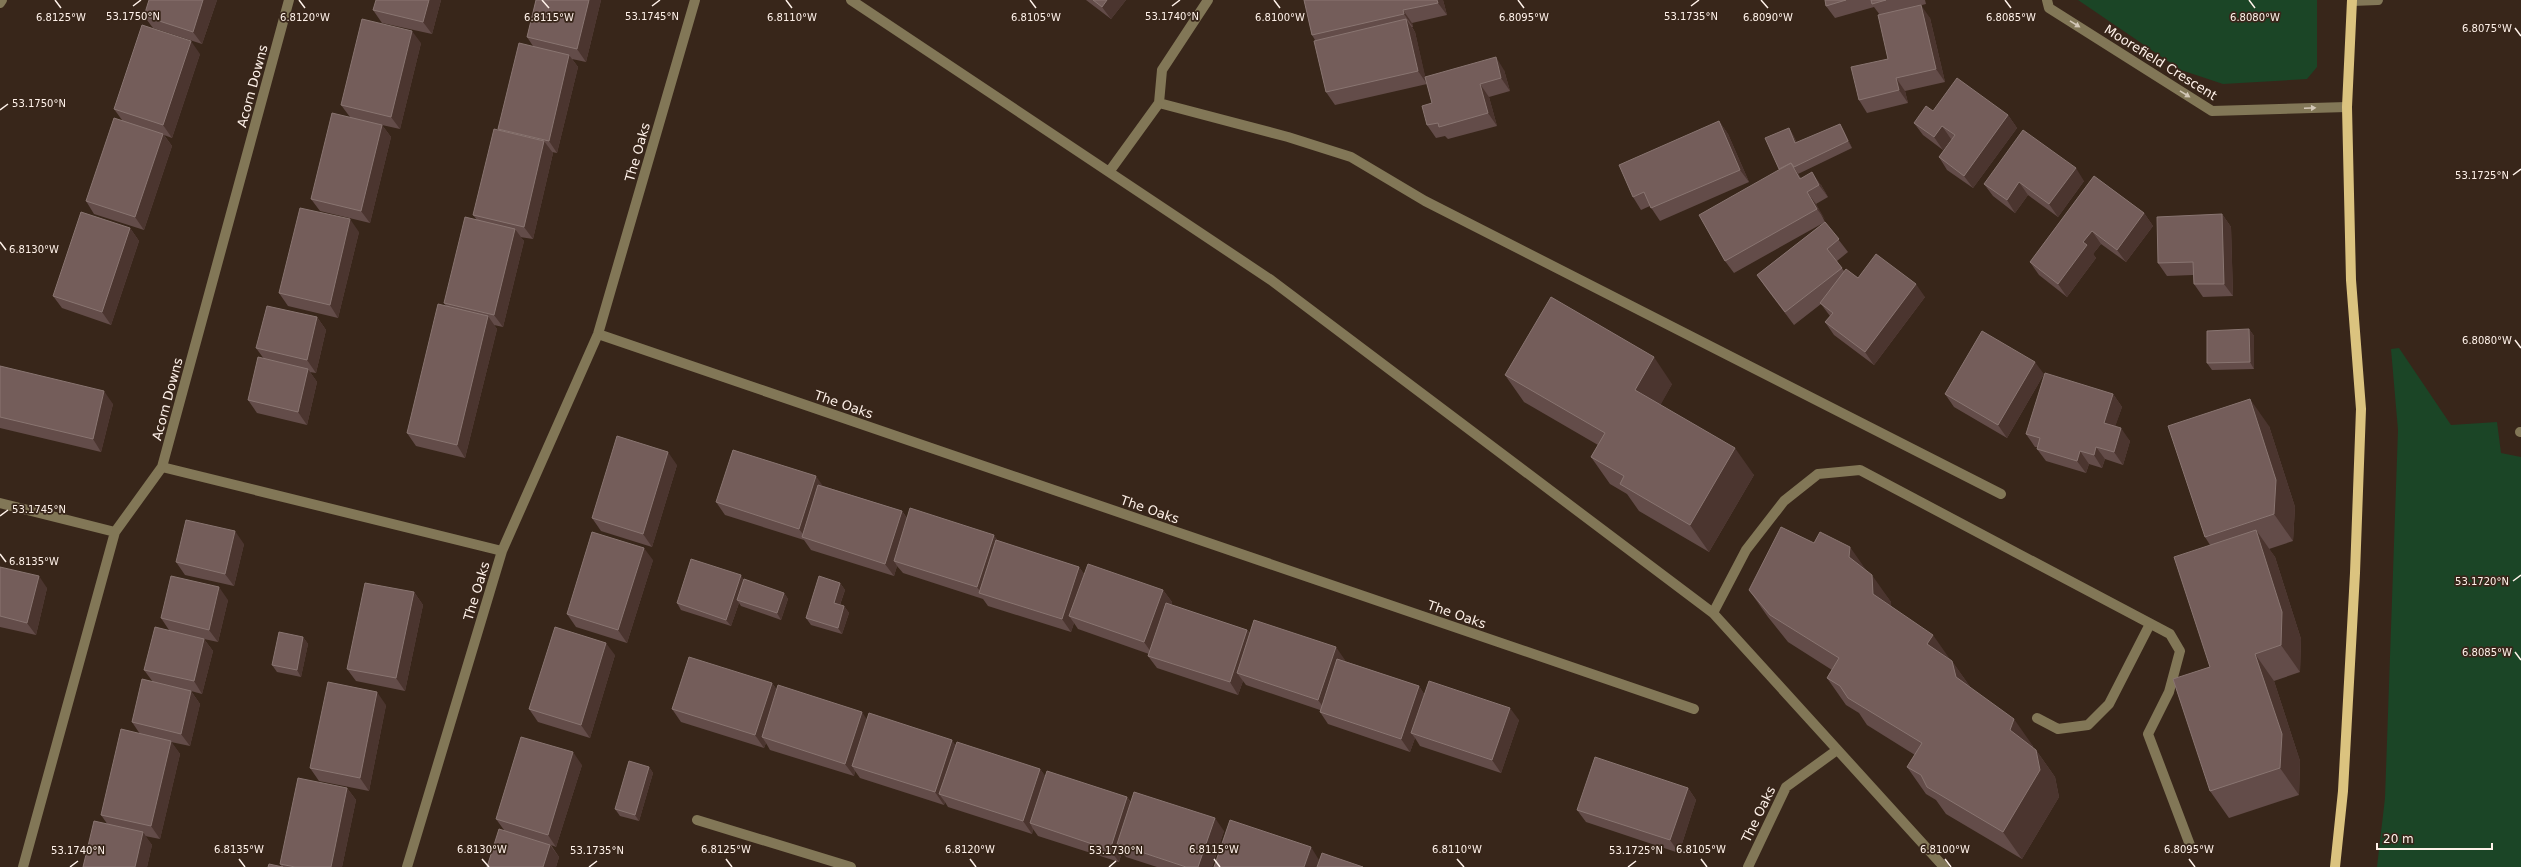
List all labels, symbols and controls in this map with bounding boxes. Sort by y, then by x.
text: 53.1750°N [106,11,160,22]
text: 53.1745°N [625,11,679,22]
text: 53.1740°N [1145,11,1199,22]
text: 53.1735°N [1664,11,1718,22]
text: 6.8125°W [36,12,86,23]
text: 6.8120°W [280,12,330,23]
text: 6.8115°W [524,12,574,23]
text: 6.8110°W [767,12,817,23]
text: 6.8105°W [1011,12,1061,23]
text: 6.8100°W [1255,12,1305,23]
text: 6.8095°W [1499,12,1549,23]
text: 6.8090°W [1743,12,1793,23]
text: 6.8085°W [1986,12,2036,23]
text: 6.8080°W [2230,12,2280,23]
one-way arrow [2070,20,2080,28]
street label: Moorefield Crescent [2102,22,2220,103]
text: 6.8075°W [2462,23,2512,34]
street label: Acorn Downs [234,43,271,129]
one-way arrow [2179,90,2191,97]
text: 53.1750°N [12,98,66,109]
one-way arrow [2304,105,2316,112]
street label: The Oaks [622,121,653,184]
text: 53.1725°N [2455,170,2509,181]
text: 6.8130°W [9,244,59,255]
text: 6.8080°W [2462,335,2512,346]
street label: Acorn Downs [149,356,186,442]
street label: The Oaks [812,387,875,422]
street label: The Oaks [1118,492,1181,527]
text: 53.1745°N [12,504,66,515]
text: 6.8135°W [9,556,59,567]
street label: The Oaks [460,560,493,623]
text: 53.1720°N [2455,576,2509,587]
street label: The Oaks [1425,597,1488,632]
text: 6.8085°W [2462,647,2512,658]
street label: The Oaks [1738,783,1779,846]
scale bar [2377,825,2492,851]
text: 20 m [2383,832,2414,846]
text: 6.8135°W [214,844,264,855]
text: 6.8130°W [457,844,507,855]
text: 6.8125°W [701,844,751,855]
text: 6.8120°W [945,844,995,855]
text: 6.8115°W [1189,844,1239,855]
text: 6.8110°W [1432,844,1482,855]
text: 6.8105°W [1676,844,1726,855]
text: 6.8100°W [1920,844,1970,855]
text: 6.8095°W [2164,844,2214,855]
text: 53.1740°N [51,845,105,856]
text: 53.1735°N [570,845,624,856]
text: 53.1730°N [1089,845,1143,856]
text: 53.1725°N [1609,845,1663,856]

